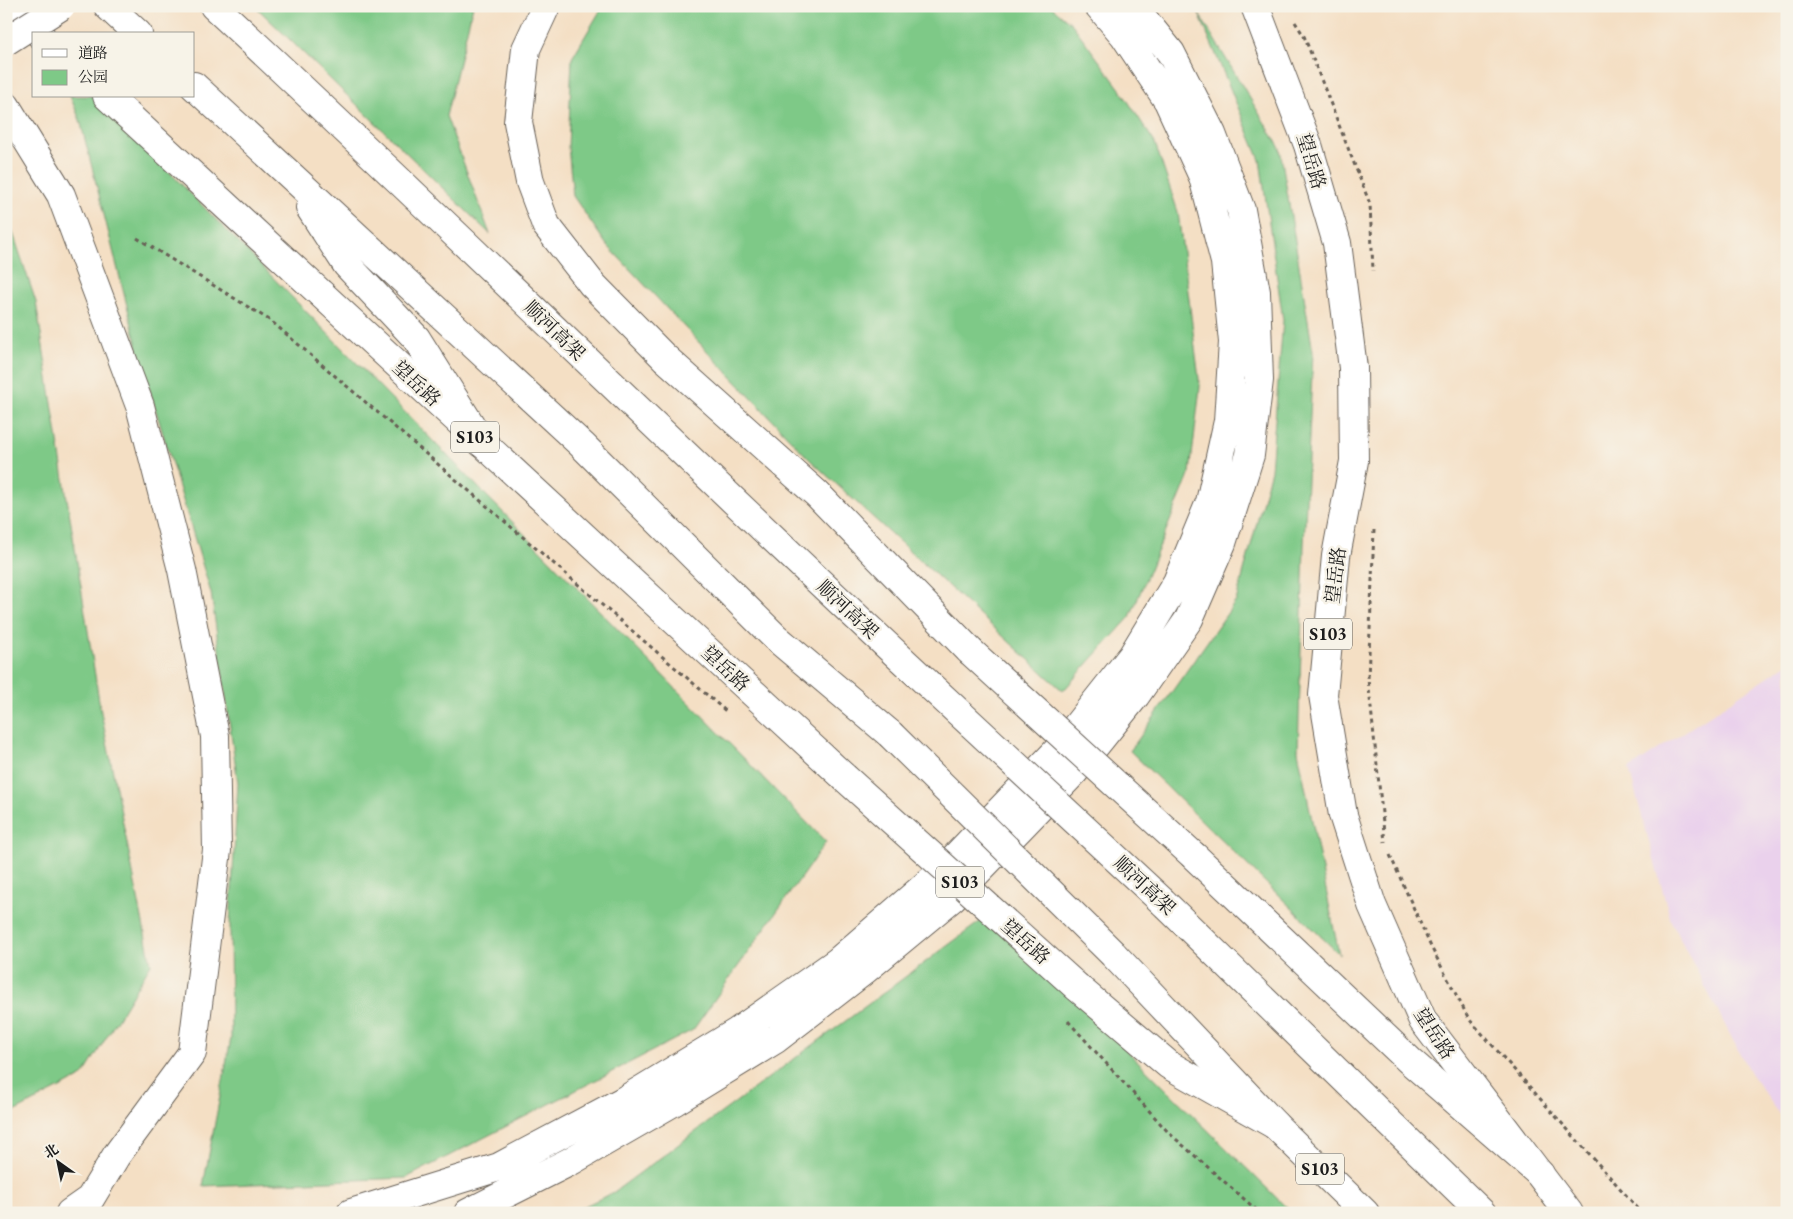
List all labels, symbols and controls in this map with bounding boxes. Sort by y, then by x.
legend [32,32,195,98]
text: 道路 [78,43,108,62]
text: 公园 [78,67,108,86]
street label: 望岳路 [1291,130,1332,192]
street label: 顺河高架 [519,295,591,366]
street label: 望岳路 [387,355,446,412]
road number: S103 [451,422,499,452]
street label: 望岳路 [1320,545,1351,605]
street label: 顺河高架 [811,574,884,644]
road number: S103 [1304,618,1352,650]
street label: 望岳路 [696,640,755,697]
street label: 顺河高架 [1108,850,1181,920]
road number: S103 [936,866,984,898]
street label: 望岳路 [996,913,1055,970]
street label: 望岳路 [1409,1003,1461,1064]
north arrow [32,1136,82,1186]
text: 北 [40,1140,62,1162]
road number: S103 [1296,1154,1344,1184]

